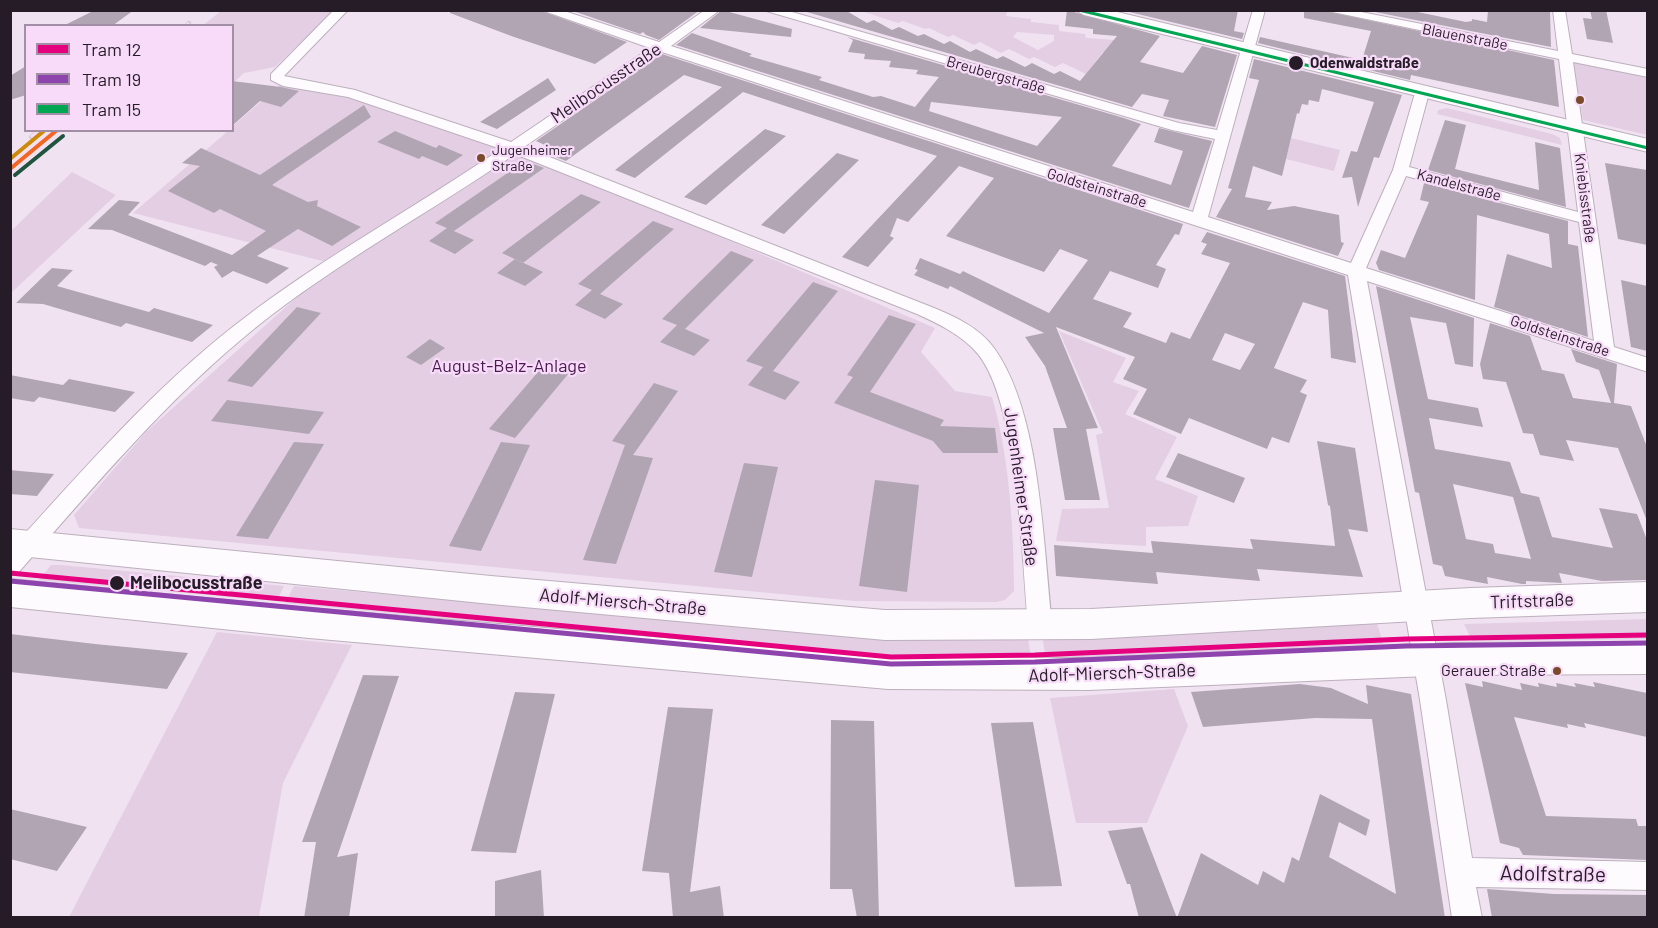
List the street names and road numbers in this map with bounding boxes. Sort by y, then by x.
street label: Blauenstraße [1421,20,1509,54]
street label: Melibocusstraße [547,38,665,128]
street label: Breubergstraße [944,52,1048,98]
street label: Kniebisstraße [1571,152,1599,244]
street label: Goldsteinstraße [1045,164,1149,212]
street label: Kandelstraße [1415,165,1503,205]
street label: Goldsteinstraße [1508,311,1612,361]
street label: Jugenheimer Straße [999,406,1043,568]
street label: Adolf-Miersch-Straße [538,584,708,620]
street label: Triftstraße [1490,589,1574,613]
street label: Adolf-Miersch-Straße [1028,659,1196,687]
street label: Adolfstraße [1500,860,1606,888]

